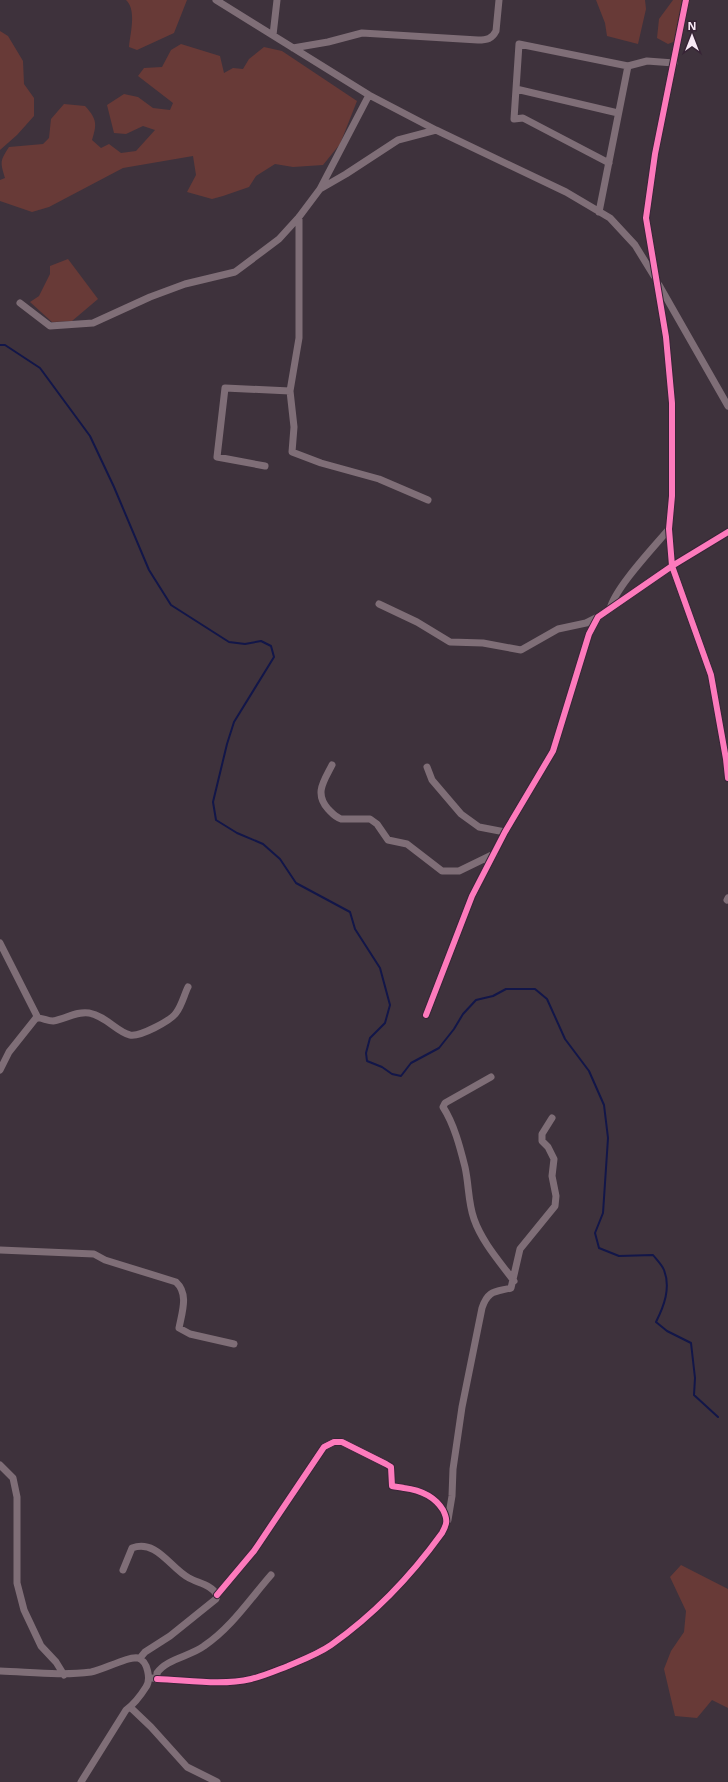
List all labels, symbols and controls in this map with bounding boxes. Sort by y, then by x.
north arrow [672,16,712,56]
text: N [688,18,696,33]

